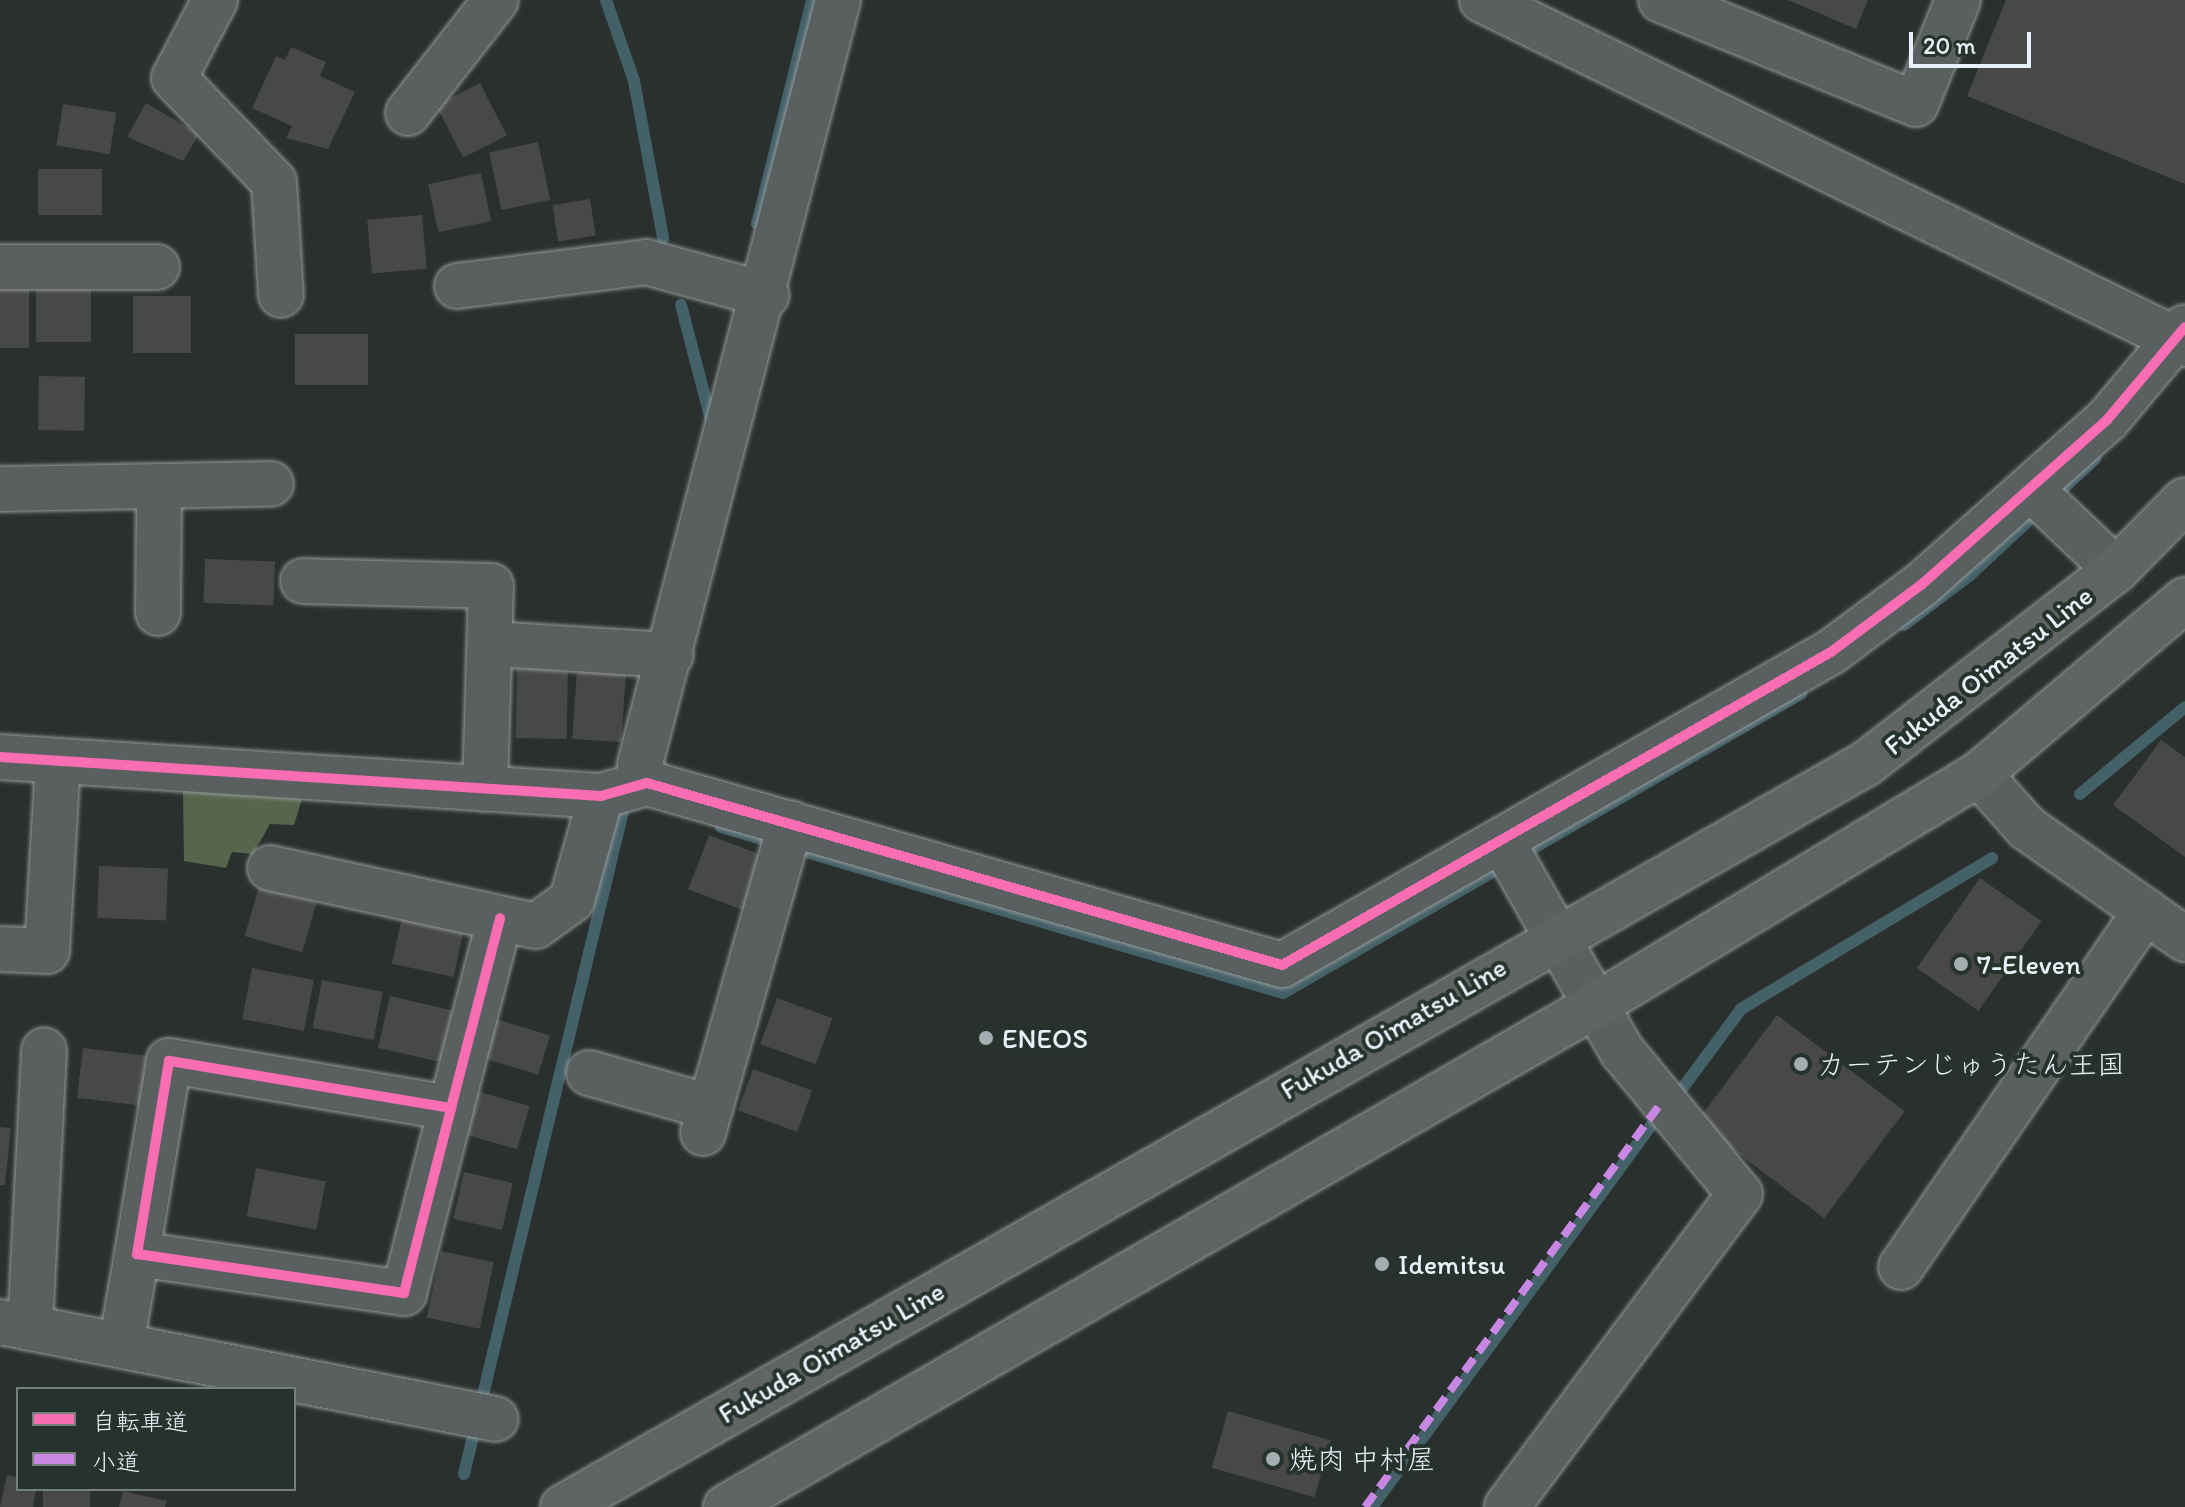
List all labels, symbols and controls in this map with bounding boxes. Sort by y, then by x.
scale bar [1913,16,2035,66]
text: 20 m [1923,31,1976,60]
street label: Fukuda Oimatsu Line [1877,578,2099,762]
place label: 7-Eleven [1977,947,2081,981]
street label: Fukuda Oimatsu Line [1274,950,1512,1106]
marker: 7-Eleven [1952,955,1970,973]
place label: ENEOS [1002,1021,1088,1055]
marker: ENEOS [977,1029,995,1047]
place label: カーテンじゅうたん王国 [1817,1047,2125,1081]
marker: カーテンじゅうたん王国 [1792,1055,1810,1073]
place label: Idemitsu [1398,1247,1505,1281]
marker: Idemitsu [1373,1255,1391,1273]
street label: Fukuda Oimatsu Line [712,1274,950,1430]
legend [16,1387,296,1491]
text: 自転車道 [92,1407,188,1436]
place label: 焼肉 中村屋 [1289,1442,1435,1476]
text: 小道 [92,1447,140,1476]
marker: 焼肉 中村屋 [1264,1450,1282,1468]

